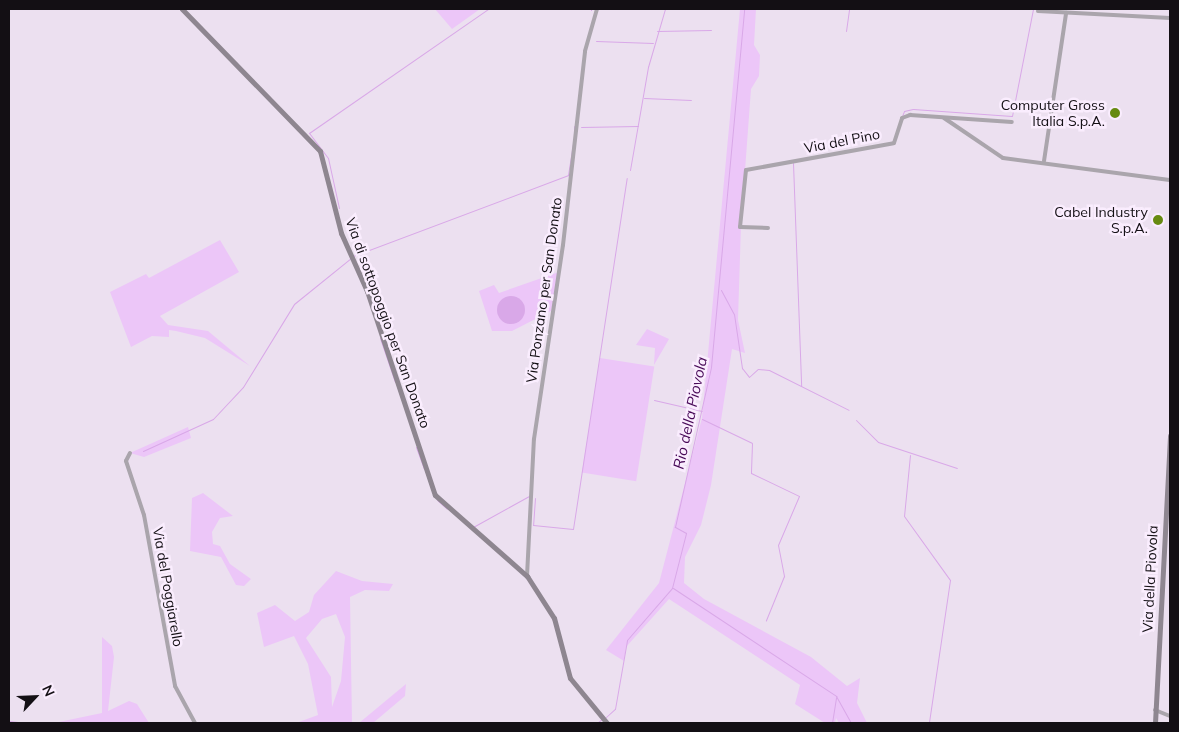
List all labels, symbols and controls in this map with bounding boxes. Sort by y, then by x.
place label: Computer Gross Italia S.p.A. [1001,97,1105,130]
marker: Computer Gross Italia S.p.A. [1109,107,1121,119]
street label: Via del Pino [803,125,881,157]
street label: Via Ponzano per San Donato [523,196,565,384]
place label: Cabel Industry S.p.A. [1054,204,1148,236]
marker: Cabel Industry S.p.A. [1152,214,1164,226]
street label: Via di sottopoggio per San Donato [342,215,434,431]
water label: Rio della Piovola [669,355,711,471]
street label: Via della Piovola [1139,525,1161,633]
street label: Via del Poggiarello [149,526,187,648]
north arrow [10,672,60,722]
text: N [38,682,59,699]

